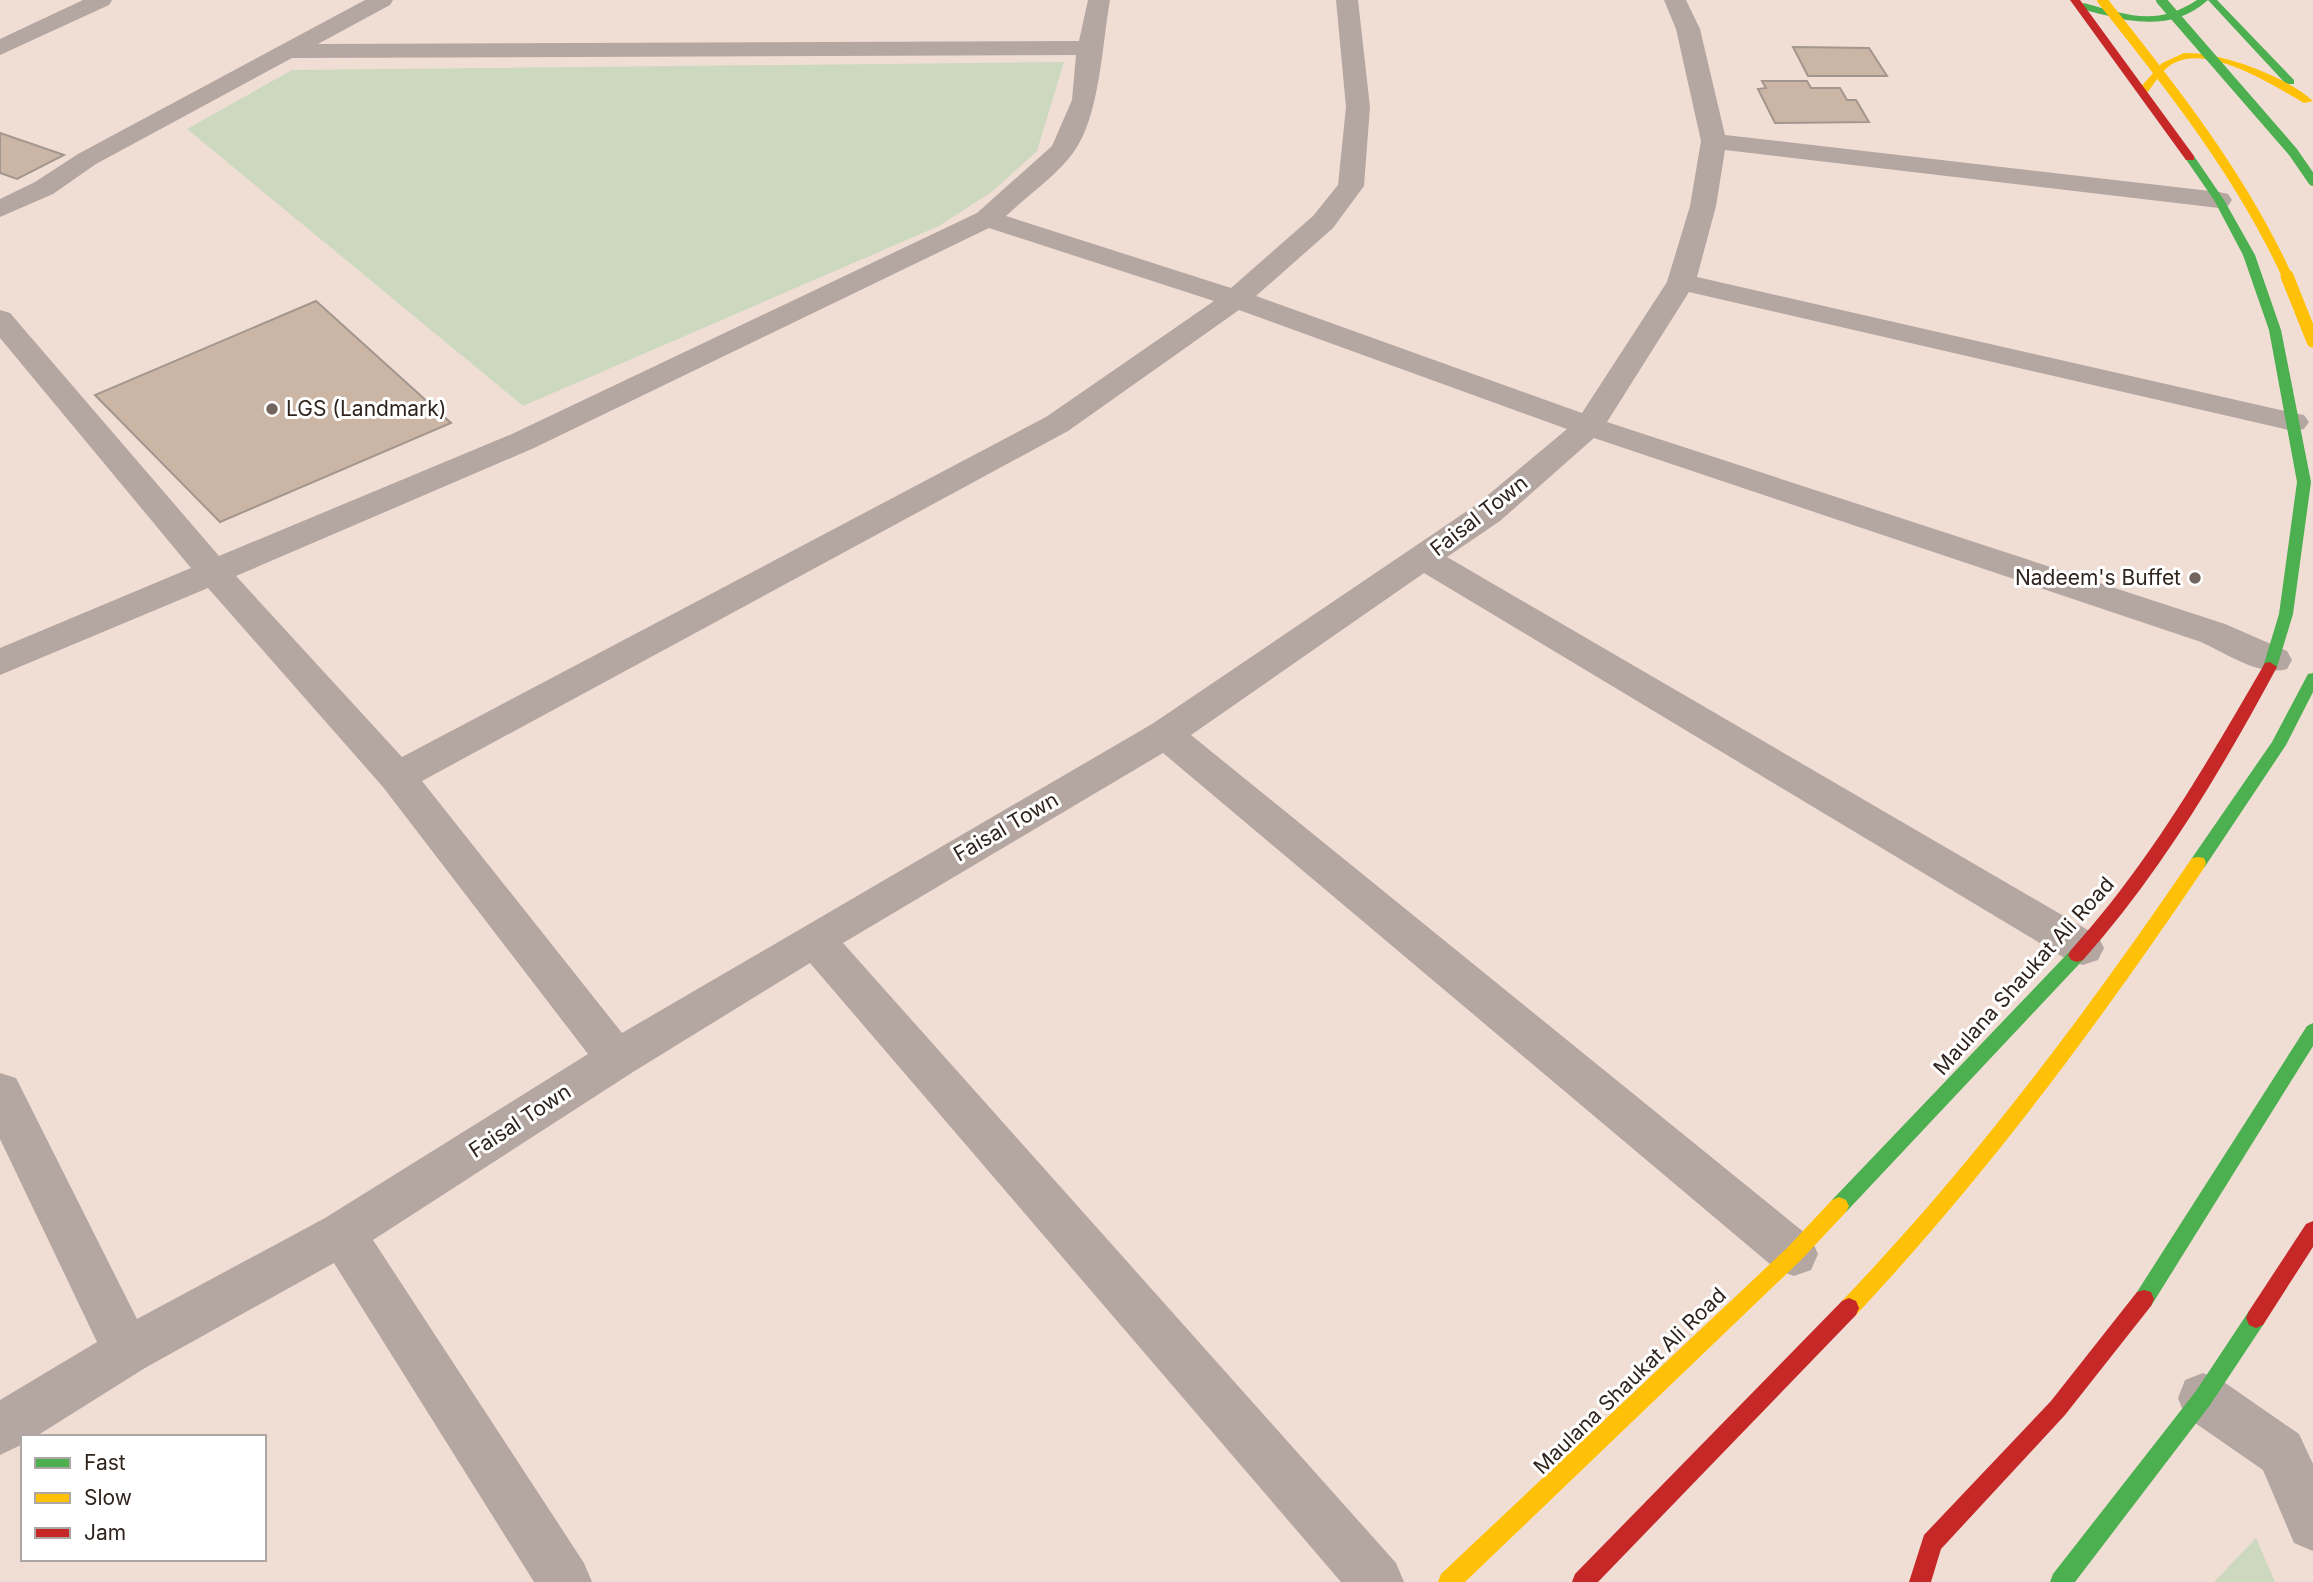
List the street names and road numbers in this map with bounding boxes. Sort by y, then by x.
street label: Faisal Town [1425,470,1532,561]
street label: Faisal Town [949,787,1062,866]
street label: Maulana Shaukat Ali Road [1928,872,2119,1080]
street label: Faisal Town [464,1078,575,1163]
street label: Maulana Shaukat Ali Road [1528,1282,1731,1479]

